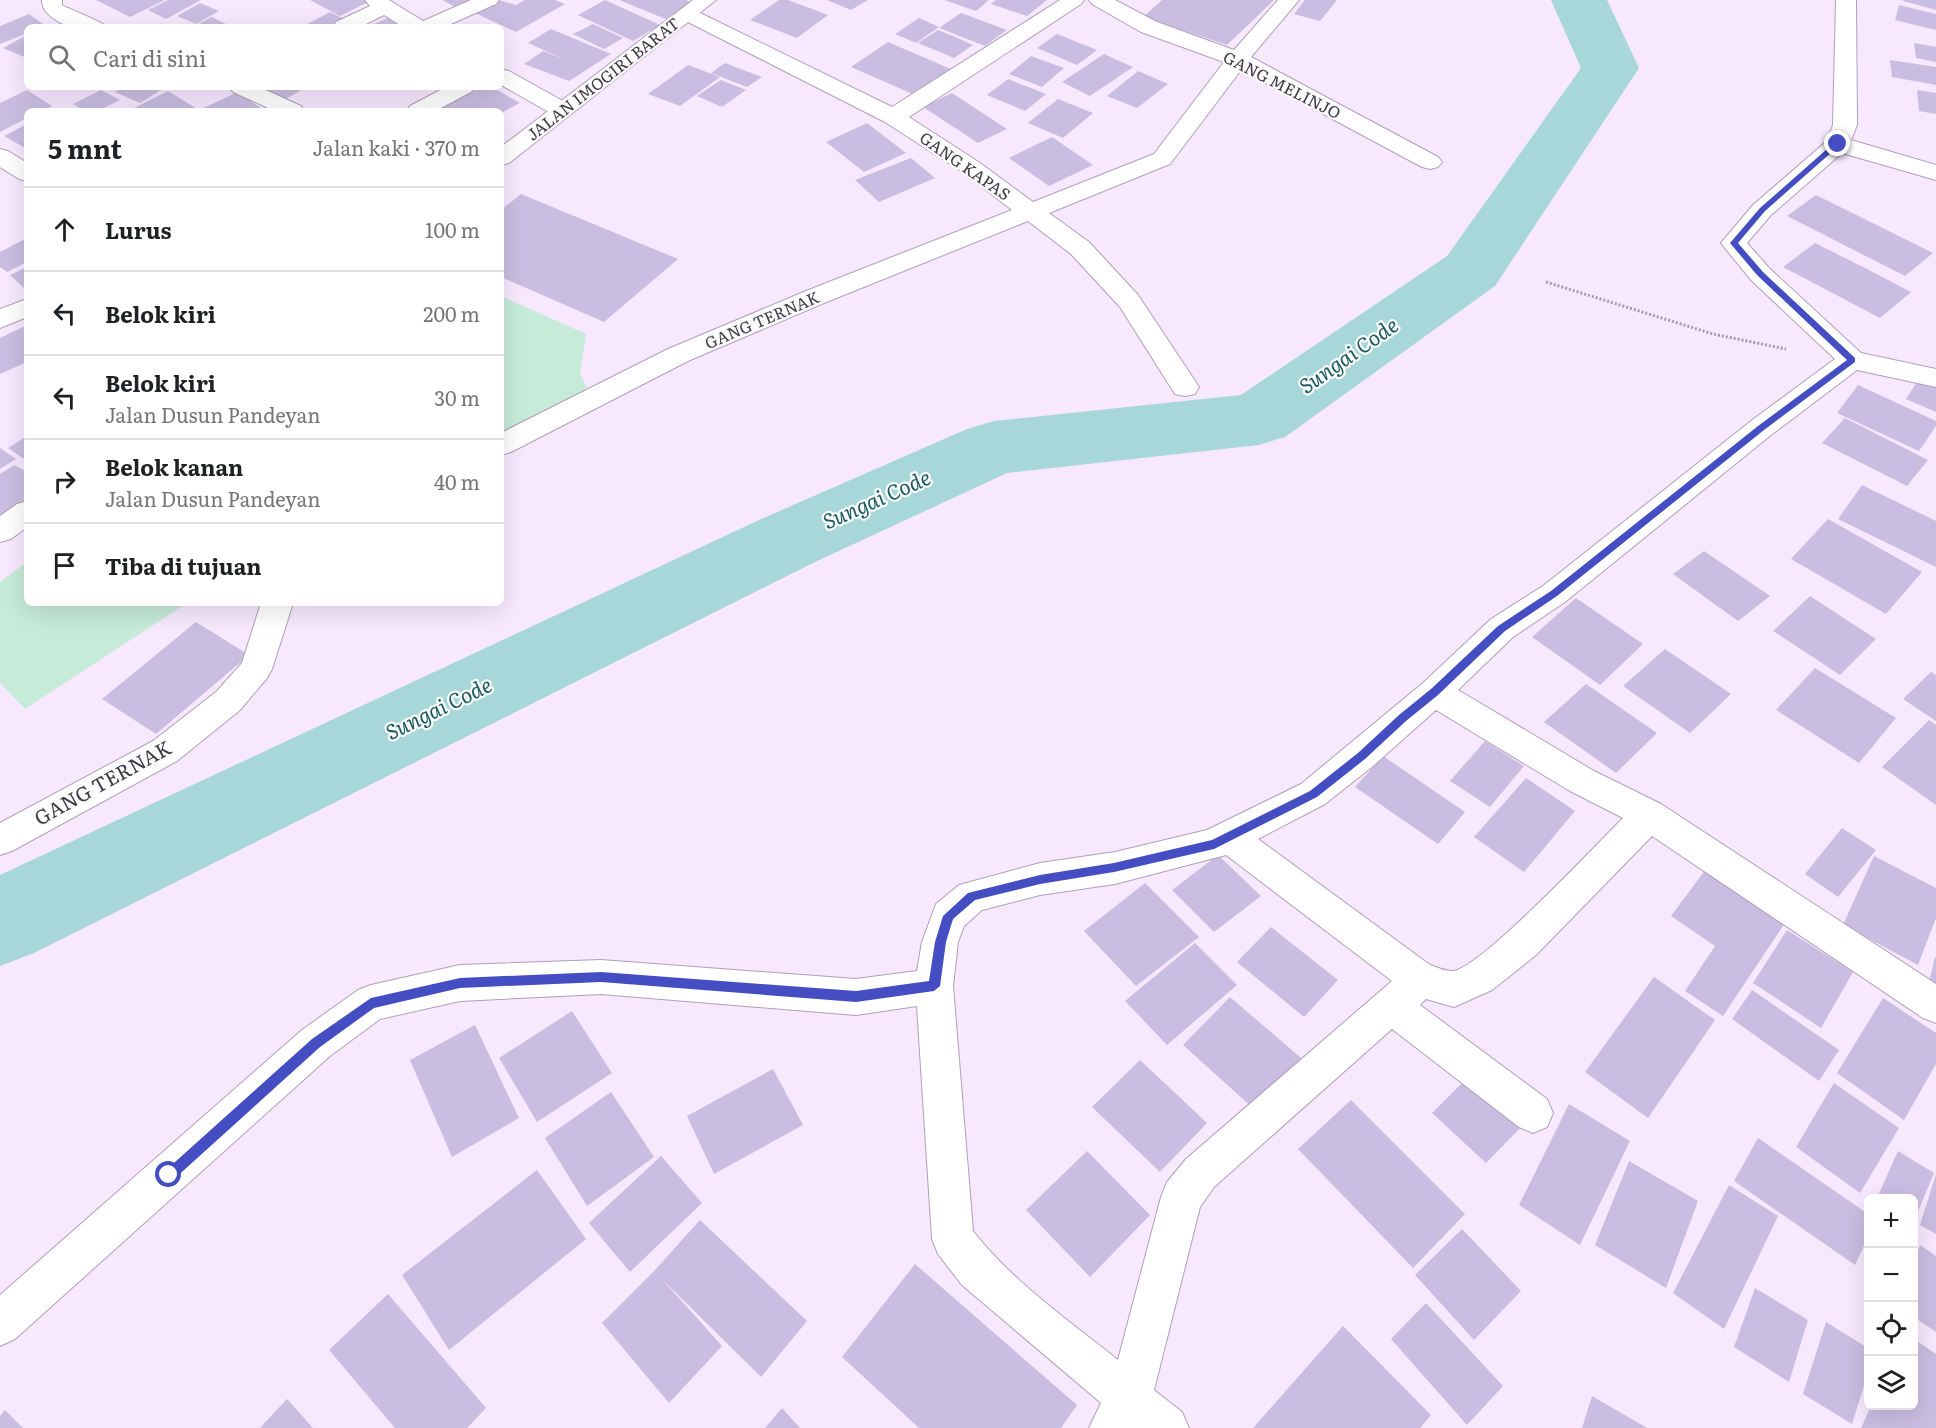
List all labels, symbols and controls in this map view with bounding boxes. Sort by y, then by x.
street label: JALAN IMOGIRI BARAT [521,11,684,146]
search box [24,24,504,90]
icon: search [45,41,78,74]
text: Cari di sini [93,41,206,74]
street label: GANG MELINJO [1220,44,1345,124]
street label: GANG KAPAS [915,125,1016,205]
text: 5 mnt [48,128,122,167]
route end [1824,130,1850,156]
text: Jalan kaki · 370 m [313,132,480,162]
icon: ahead [48,213,81,246]
text: Lurus [105,213,172,246]
text: 100 m [425,214,480,244]
street label: GANG TERNAK [701,284,823,354]
icon: left [48,297,81,330]
text: Belok kiri [105,297,216,330]
text: 200 m [423,298,480,328]
water label: Sungai Code [1292,308,1404,400]
text: Belok kiri [105,366,216,399]
icon: left [48,381,81,414]
text: 30 m [434,382,480,412]
text: Jalan Dusun Pandeyan [105,399,320,429]
text: Belok kanan [105,450,243,483]
water label: Sungai Code [817,460,935,535]
icon: right [48,465,81,498]
text: 40 m [434,466,480,496]
text: Jalan Dusun Pandeyan [105,483,320,513]
icon: arrive [48,549,81,582]
text: Tiba di tujuan [105,549,261,582]
water label: Sungai Code [379,668,496,746]
street label: GANG TERNAK [28,731,176,831]
route start [155,1161,181,1187]
map controls [1864,1194,1918,1410]
button: + [1864,1194,1918,1248]
button: − [1864,1248,1918,1302]
button: locate [1864,1302,1918,1356]
button: layers [1864,1356,1918,1410]

